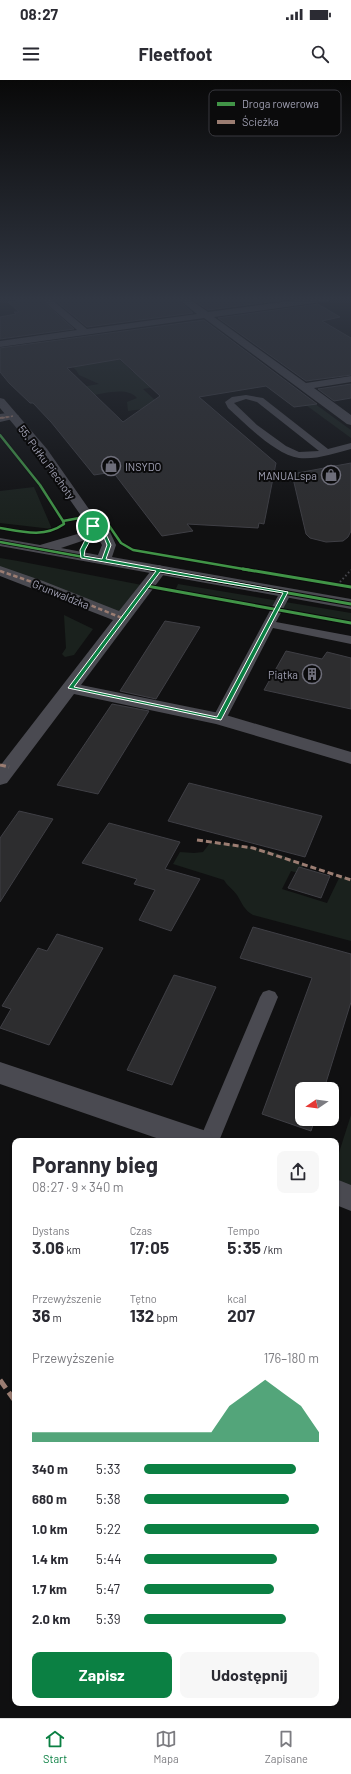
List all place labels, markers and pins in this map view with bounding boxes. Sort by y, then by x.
shop icon: INSYDO [100,455,122,477]
place label: INSYDO [125,460,161,473]
shop icon: MANUALspa [320,464,342,486]
place label: MANUALspa [258,469,317,482]
pin [76,509,110,543]
building icon: Piątka [301,663,323,685]
place label: Piątka [268,668,298,681]

